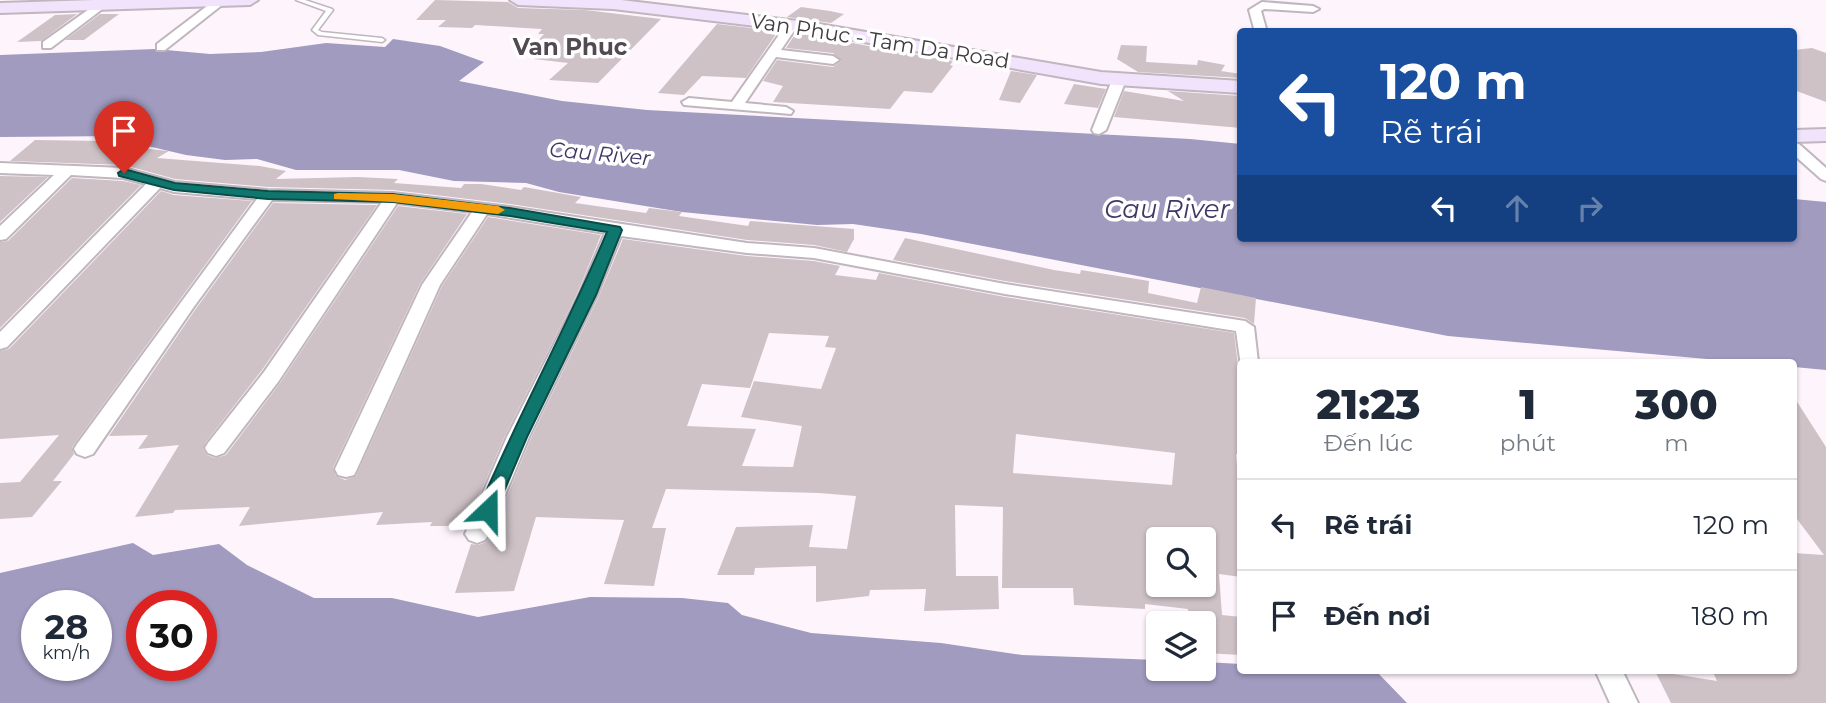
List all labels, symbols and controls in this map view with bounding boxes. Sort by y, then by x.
street label: Van Phuc - Tam Da Road [749,8,1011,73]
district label: Van Phuc [512,33,628,61]
text: 120 m [1380,52,1527,111]
icon: left [1265,56,1356,147]
pin [94,101,154,173]
icon: arrive [105,112,143,150]
text: Rẽ trái [1380,112,1483,151]
water label: Cau River [548,137,652,170]
icon: left [1425,189,1463,227]
icon: ahead [1498,189,1536,227]
icon: right [1571,189,1609,227]
water label: Cau River [1104,193,1230,225]
text: 21:23 [1316,378,1421,430]
text: 1 [1519,378,1536,430]
text: 300 [1635,378,1718,430]
text: Đến lúc [1324,429,1413,457]
text: phút [1500,429,1556,457]
text: m [1664,429,1689,457]
position arrow [451,473,525,547]
icon: left [1265,506,1303,544]
text: Rẽ trái [1324,509,1412,541]
text: 120 m [1693,509,1769,541]
map controls [1146,527,1216,681]
button: search [1146,527,1216,597]
speed limit sign: 30 [126,590,217,681]
icon: arrive [1265,597,1303,635]
text: Đến nơi [1324,600,1430,632]
text: 180 m [1691,600,1769,632]
text: 28 [45,605,88,648]
button: layers [1146,611,1216,681]
text: km/h [42,642,91,664]

